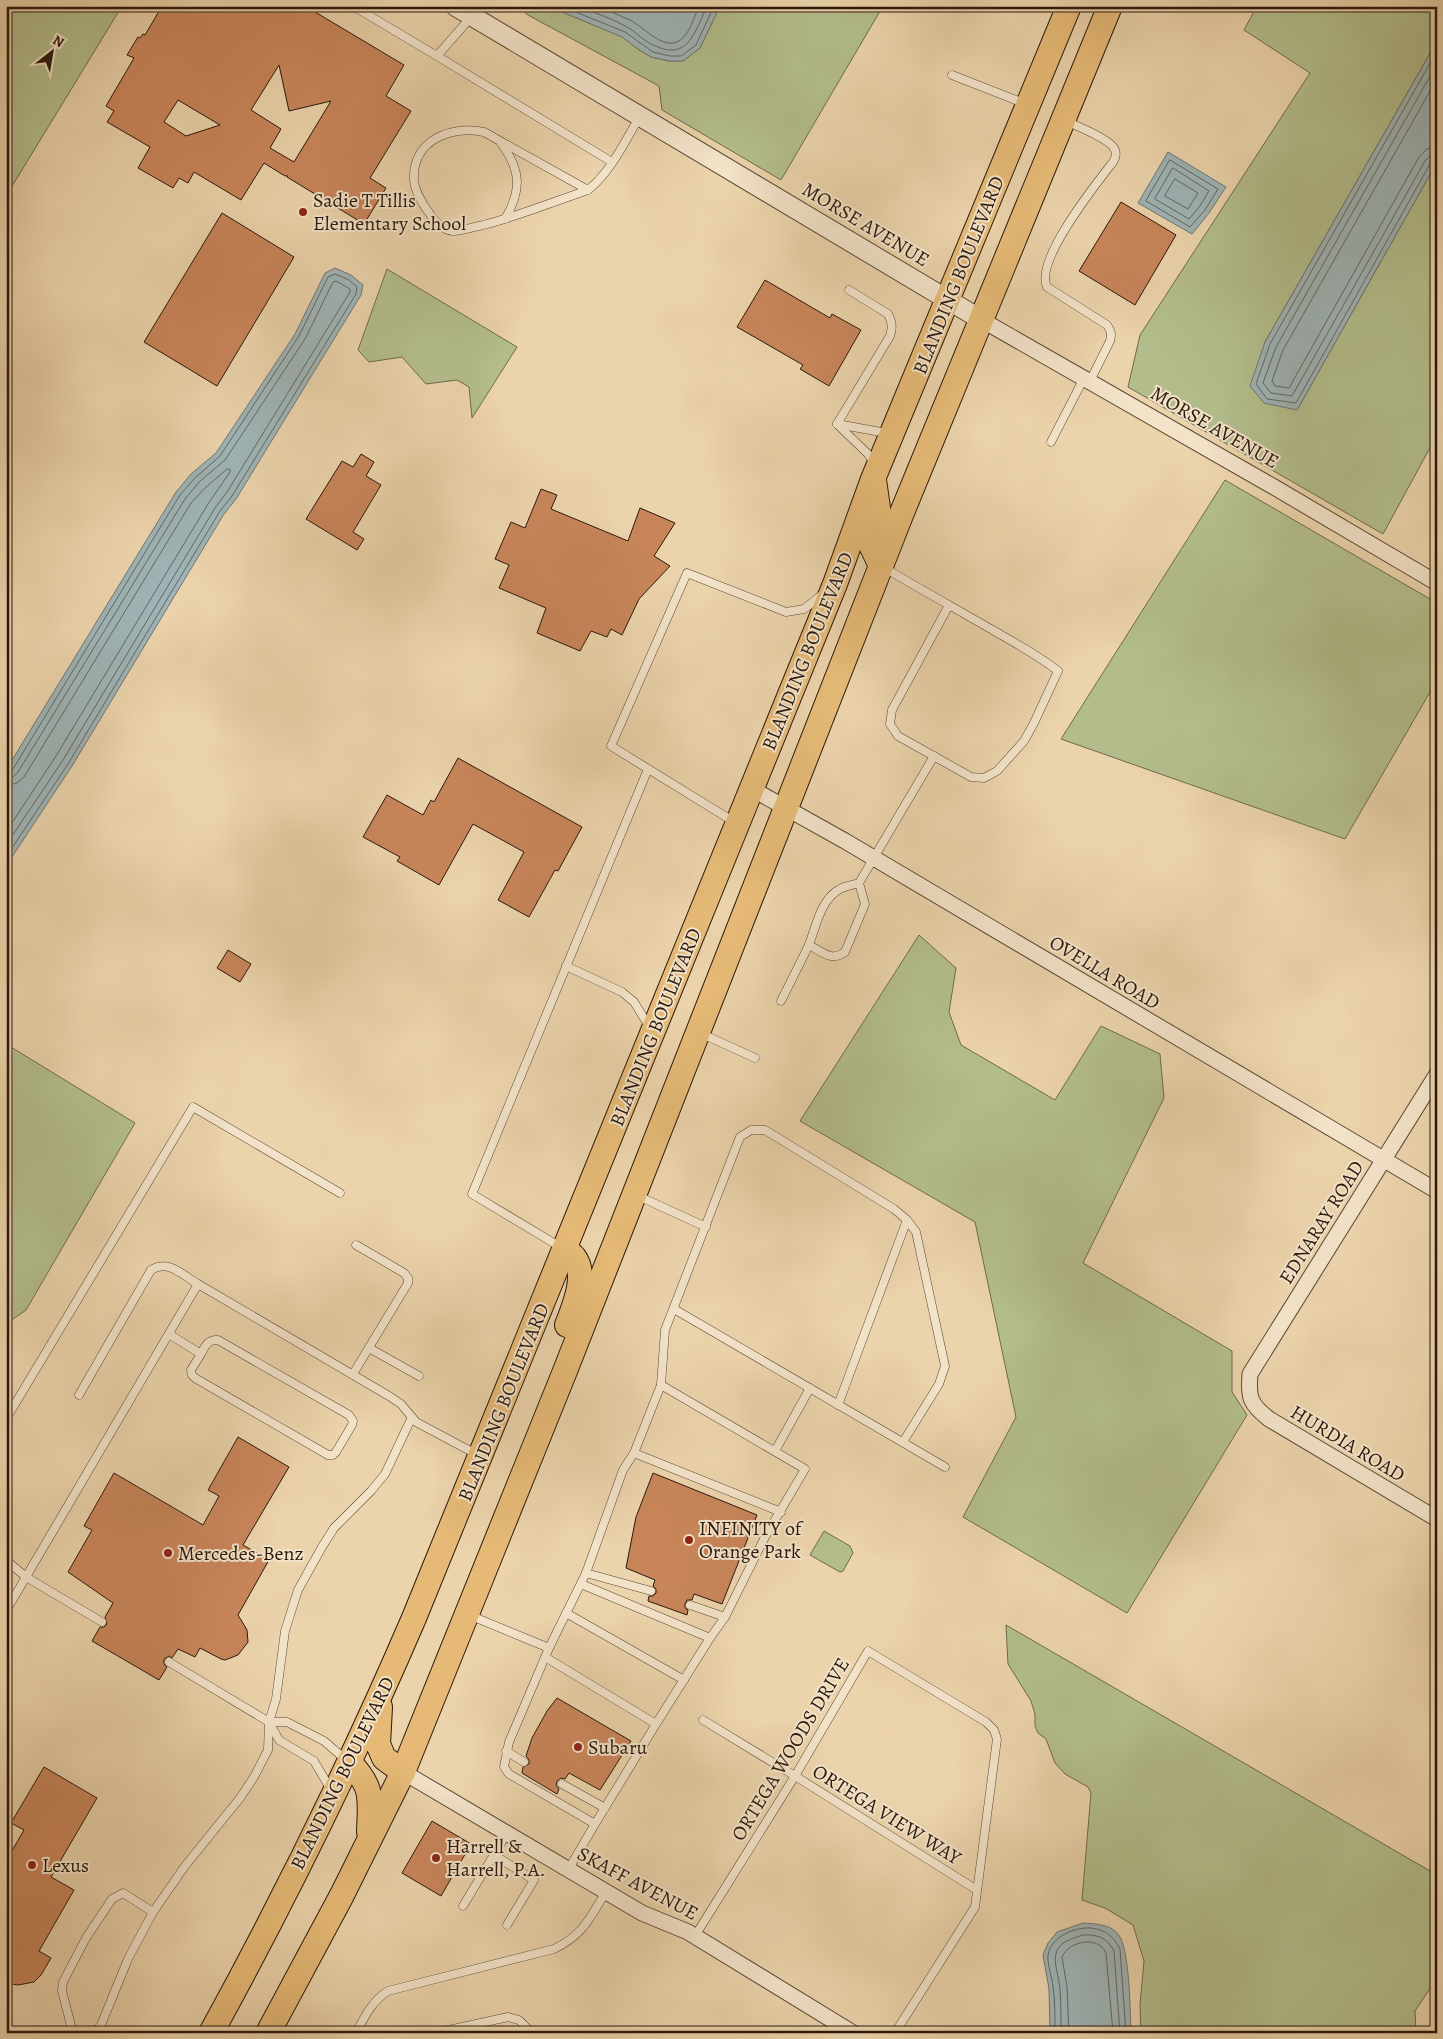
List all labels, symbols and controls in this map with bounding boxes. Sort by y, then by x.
north arrow [28,28,78,78]
text: N [49,31,68,52]
street label: BLANDING BOULEVARD [906,172,1011,378]
street label: MORSE AVENUE [797,176,934,273]
place label: Sadie T Tillis Elementary School [313,187,466,237]
marker: Sadie T Tillis Elementary School [297,206,309,218]
street label: MORSE AVENUE [1146,380,1284,475]
street label: BLANDING BOULEVARD [755,548,860,754]
street label: BLANDING BOULEVARD [603,924,708,1130]
street label: OVELLA ROAD [1044,929,1165,1016]
street label: EDNARAY ROAD [1273,1155,1370,1289]
street label: BLANDING BOULEVARD [451,1299,556,1505]
street label: HURDIA ROAD [1285,1399,1410,1488]
place label: INFINITY of Orange Park [699,1515,805,1565]
marker: INFINITY of Orange Park [683,1534,695,1546]
place label: Mercedes-Benz [178,1540,304,1567]
marker: Mercedes-Benz [162,1547,174,1559]
street label: ORTEGA WOODS DRIVE [725,1653,856,1846]
street label: BLANDING BOULEVARD [284,1672,401,1874]
place label: Subaru [588,1734,648,1761]
marker: Subaru [572,1741,584,1753]
street label: ORTEGA VIEW WAY [807,1758,967,1872]
place label: Harrell & Harrell, P.A. [446,1833,546,1883]
street label: SKAFF AVENUE [572,1840,703,1927]
place label: Lexus [42,1852,89,1879]
marker: Harrell & Harrell, P.A. [430,1852,442,1864]
marker: Lexus [26,1859,38,1871]

